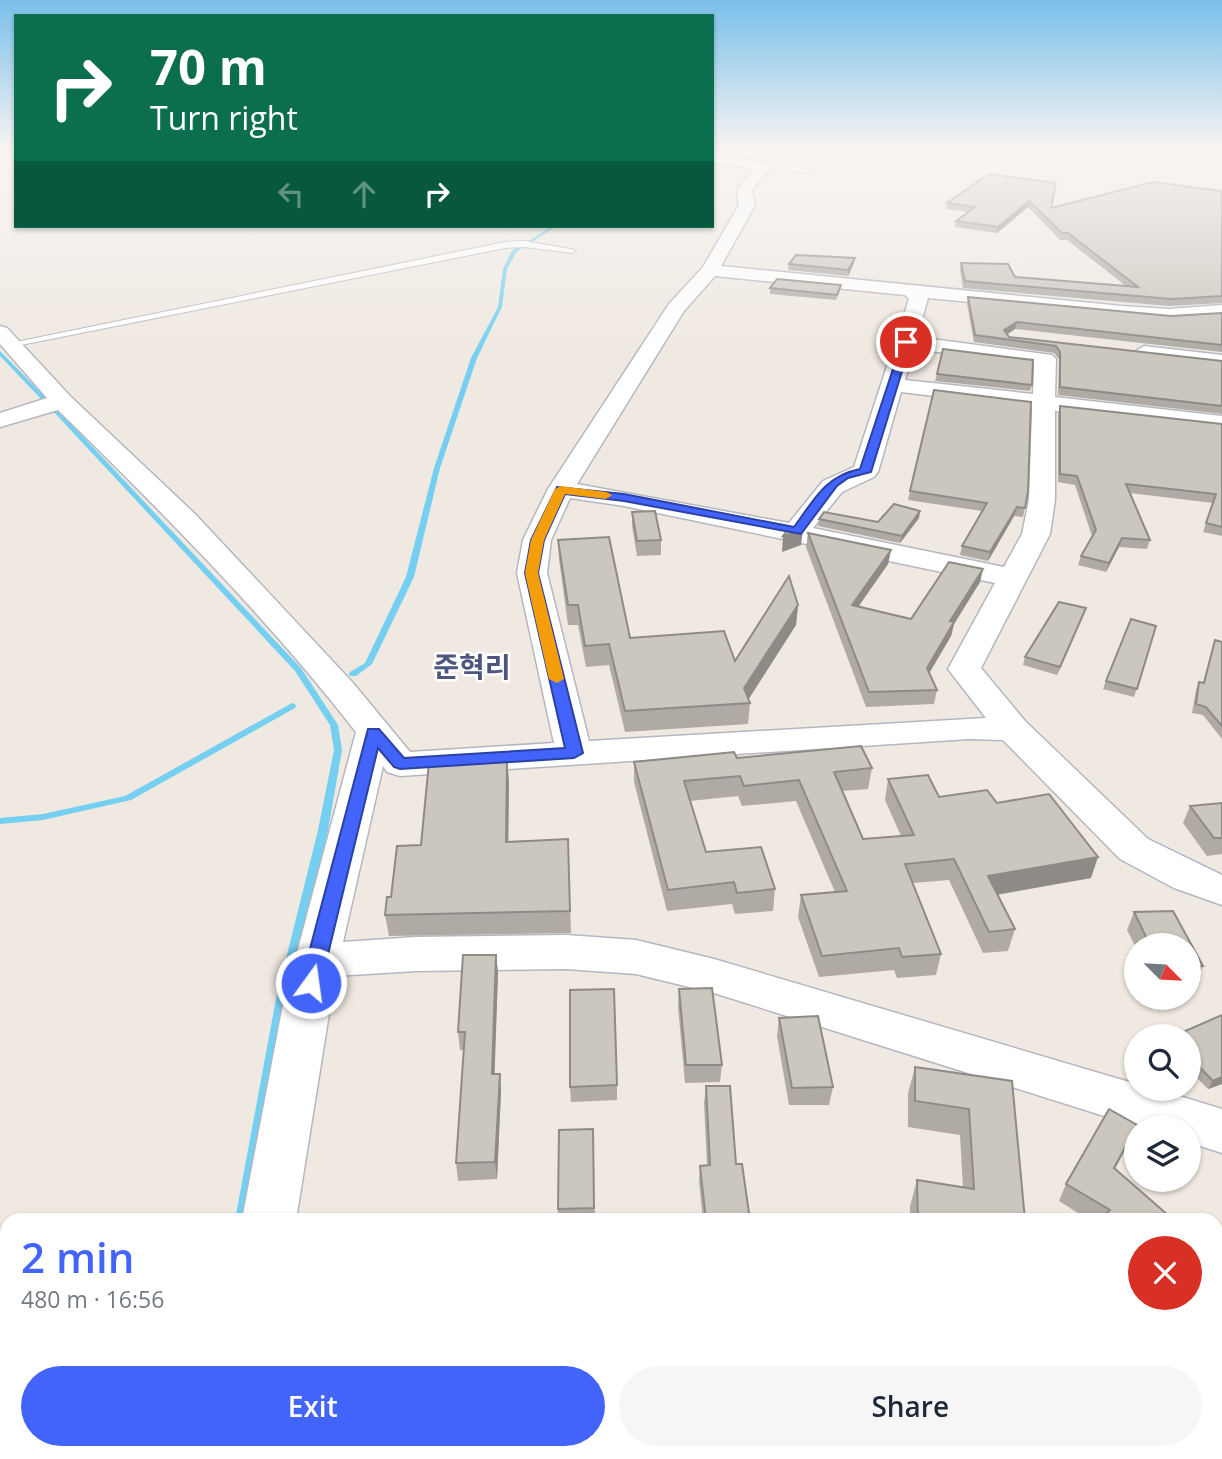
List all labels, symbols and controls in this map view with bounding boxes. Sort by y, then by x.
text: 70 m [150,33,267,99]
icon: right [35,42,126,133]
text: Turn right [150,96,298,139]
icon: left [272,175,310,213]
icon: ahead [345,175,383,213]
icon: right [418,175,456,213]
pin [876,312,936,372]
icon: arrive [887,323,925,361]
district label: 준혁리 [433,647,511,685]
north arrow [1124,933,1200,1010]
map controls [1124,933,1201,1192]
position arrow [274,946,348,1020]
button: search [1124,1024,1201,1101]
button: layers [1124,1115,1201,1192]
text: 2 min [21,1228,134,1285]
button: close [1128,1236,1202,1310]
text: 480 m · 16:56 [21,1283,164,1315]
button: Exit [21,1366,605,1446]
button: Share [619,1366,1202,1446]

